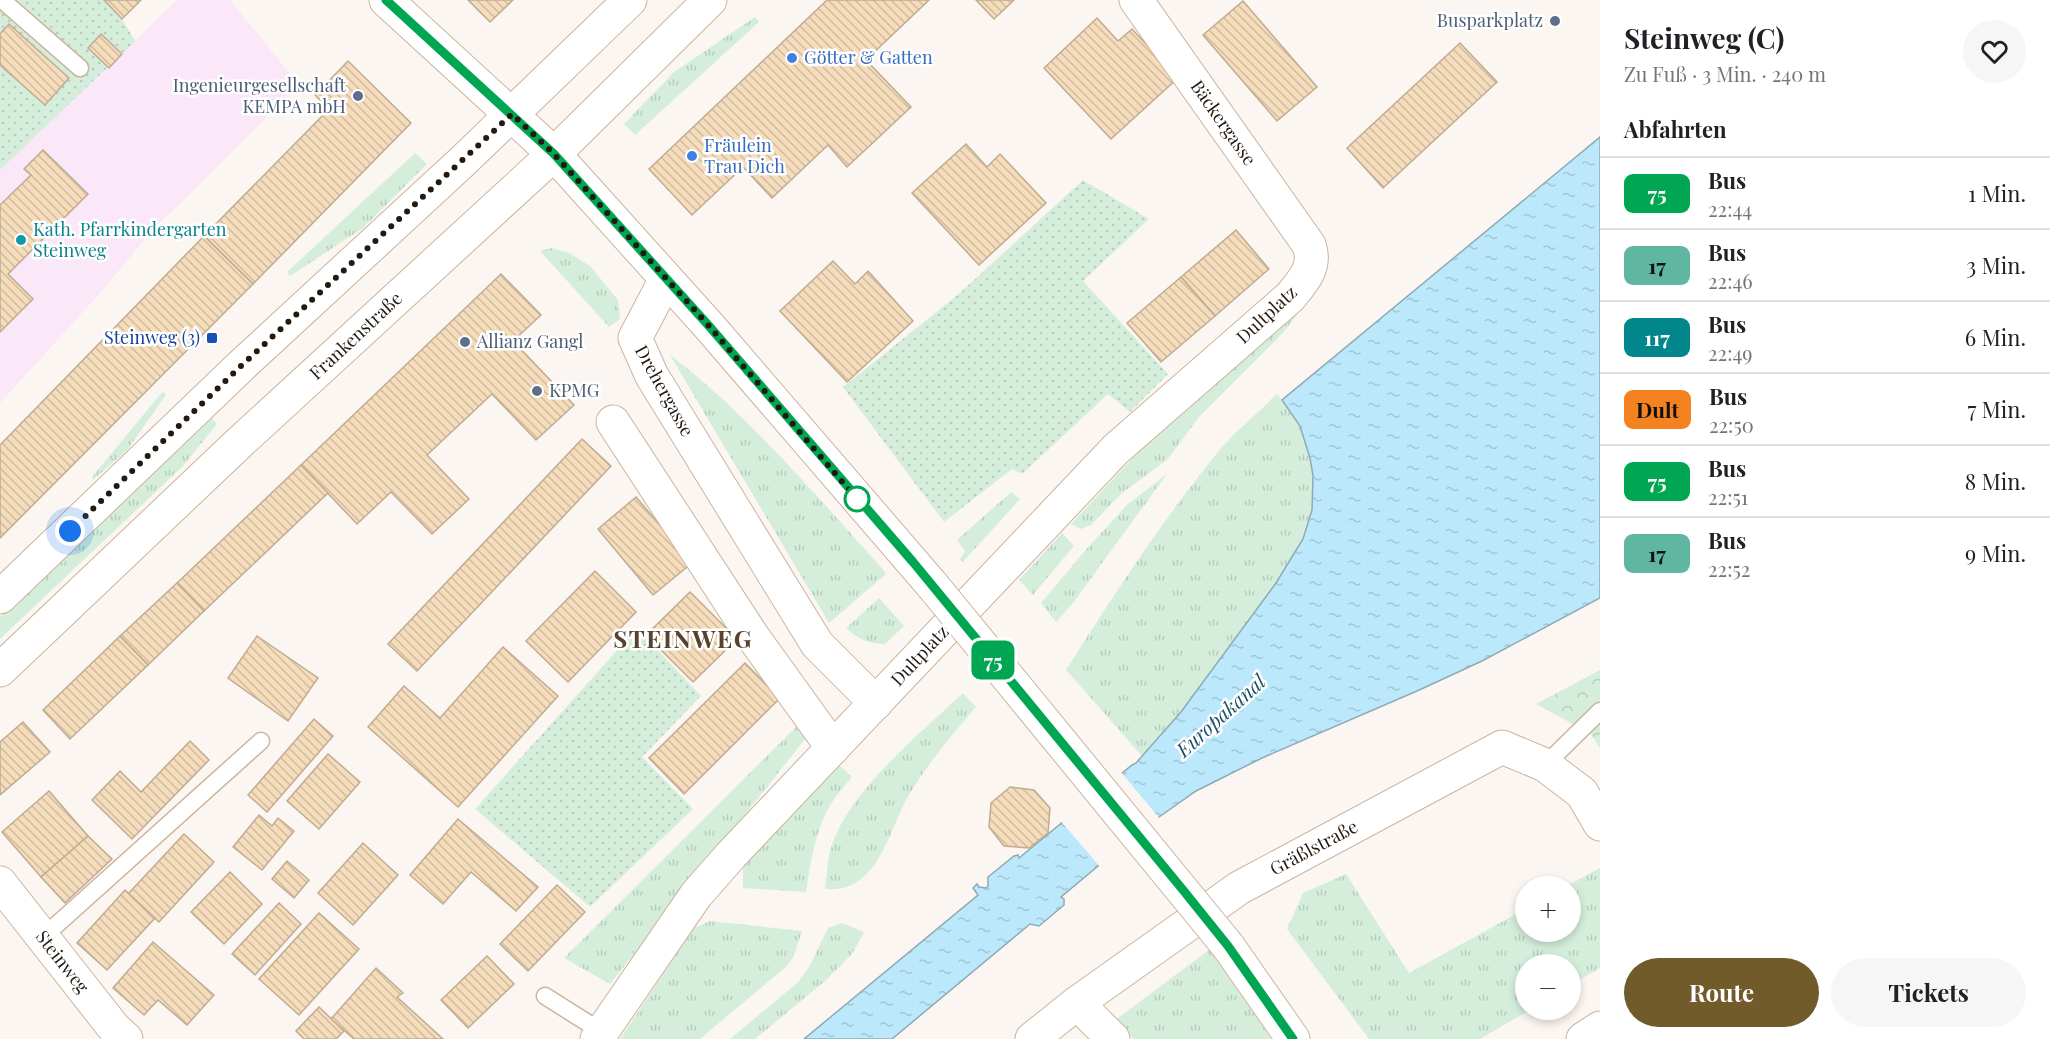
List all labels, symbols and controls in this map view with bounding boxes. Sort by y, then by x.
place label: Busparkplatz [1437,8,1543,32]
marker: Busparkplatz [1548,14,1562,28]
text: Steinweg (C) [1624,19,1784,56]
button: heart [1963,20,2026,83]
place label: Götter & Gatten [804,45,933,69]
marker: Götter & Gatten [785,51,799,65]
text: Zu Fuß · 3 Min. · 240 m [1624,60,1826,87]
place label: Ingenieurgesellschaft KEMPA mbH [173,73,347,118]
street label: Bäckergasse [1186,75,1262,170]
marker: Ingenieurgesellschaft KEMPA mbH [351,89,365,103]
text: Abfahrten [1624,114,1727,144]
place label: Fräulein Trau Dich [704,133,785,178]
marker: Fräulein Trau Dich [685,149,699,163]
text: Bus [1708,165,1746,195]
text: 1 Min. [1968,178,2026,208]
text: 75 [1647,179,1667,207]
text: 22:44 [1708,195,1752,222]
place label: Kath. Pfarrkindergarten Steinweg [33,217,227,262]
marker: Kath. Pfarrkindergarten Steinweg [14,233,28,247]
text: Bus [1708,237,1746,267]
text: 3 Min. [1966,250,2026,280]
text: 17 [1648,251,1666,279]
text: 22:46 [1708,267,1753,294]
street label: Dultplatz [1231,280,1302,348]
street label: Frankenstraße [304,286,407,384]
text: Bus [1708,309,1746,339]
text: 6 Min. [1965,322,2026,352]
text: 117 [1644,323,1670,351]
place label: Steinweg (3) [104,325,200,349]
place label: Allianz Gangl [476,329,583,353]
marker: Steinweg (3) [205,331,219,345]
marker: Allianz Gangl [458,335,472,349]
text: 22:49 [1708,339,1753,366]
street label: Drehergasse [630,341,700,440]
place label: KPMG [549,378,600,402]
text: Bus [1709,381,1747,411]
marker: KPMG [530,384,544,398]
text: 7 Min. [1968,394,2026,424]
text: Dult [1636,395,1679,423]
text: 22:50 [1709,411,1754,438]
text: Bus [1708,453,1746,483]
text: 8 Min. [1965,466,2026,496]
text: 75 [1647,467,1667,495]
text: 22:51 [1708,483,1748,510]
unlabelled marker [844,486,870,512]
your location [55,516,85,546]
text: Bus [1708,525,1746,555]
text: 9 Min. [1965,538,2026,568]
text: 17 [1648,539,1666,567]
text: 22:52 [1708,555,1750,582]
street label: Dultplatz [885,620,953,691]
district label: STEINWEG [613,622,753,654]
line badge: 75 [966,640,1020,680]
text: 75 [983,646,1003,674]
water label: Europakanal [1169,667,1271,763]
street label: Gräßlstraße [1265,814,1362,880]
map controls [1515,876,1581,1020]
button: + [1515,876,1581,942]
street label: Steinweg [31,925,95,998]
button: − [1515,954,1581,1020]
button: Route [1624,958,1819,1027]
button: Tickets [1831,958,2026,1027]

